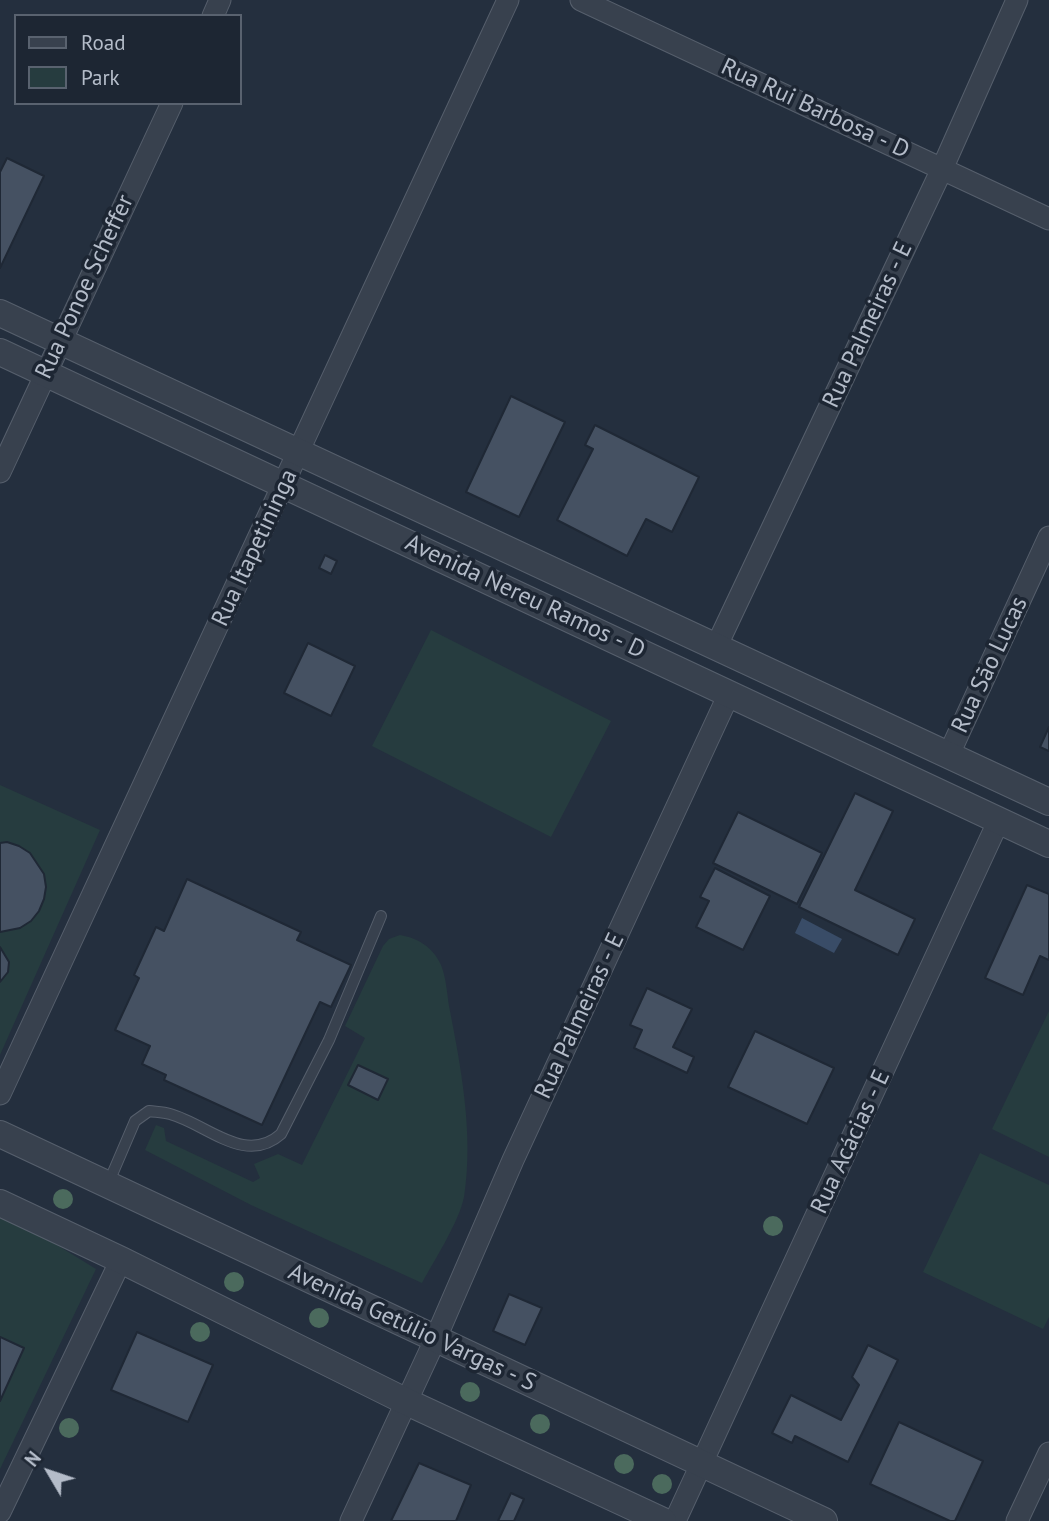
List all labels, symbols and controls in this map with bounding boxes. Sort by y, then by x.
legend [14,14,242,105]
text: Road [81,29,125,56]
street label: Rua Rui Barbosa - D [716,53,914,165]
text: Park [81,64,120,91]
street label: Rua Ponoe Scheffer [30,190,140,384]
street label: Rua Palmeiras - E [817,238,919,412]
street label: Rua Itapetininga [206,465,304,631]
street label: Avenida Nereu Ramos - D [401,529,649,665]
street label: Rua São Lucas [946,592,1034,738]
street label: Rua Palmeiras - E [529,929,631,1103]
street label: Rua Acácias - E [805,1066,897,1218]
street label: Avenida Getúlio Vargas - S [284,1258,540,1398]
north arrow [14,1437,84,1507]
text: N [19,1446,46,1471]

